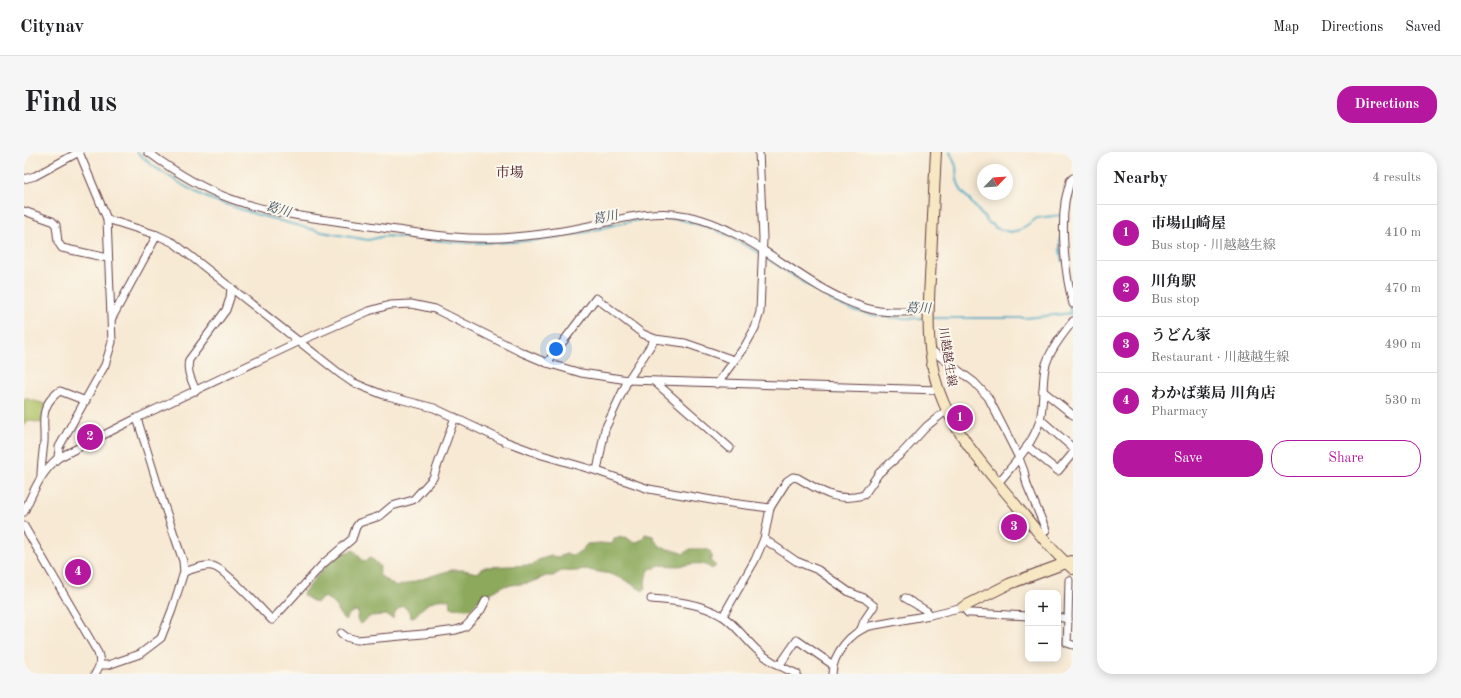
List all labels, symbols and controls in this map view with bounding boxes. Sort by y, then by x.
text: Citynav [20,18,84,37]
text: Map [1273,20,1299,34]
text: Directions [1321,20,1383,34]
text: Saved [1405,20,1441,34]
button: Directions [1337,86,1437,123]
text: Find us [24,90,117,118]
north arrow [977,164,1013,200]
district label: 市場 [496,165,524,180]
text: Nearby [1113,170,1168,187]
text: 4 results [1372,171,1421,184]
water label: 葛川 [264,199,294,220]
water label: 葛川 [591,208,621,227]
text: 市場山崎屋 [1151,217,1226,232]
text: 1 [1122,226,1130,239]
text: 410 m [1384,226,1421,239]
text: Bus stop · 川越越生線 [1151,239,1276,252]
text: 川角駅 [1151,275,1196,290]
text: 2 [1122,282,1130,295]
text: 470 m [1384,282,1421,295]
text: Bus stop [1151,293,1200,306]
water label: 葛川 [905,301,933,316]
street label: 川越越生線 [936,326,960,388]
text: うどん家 [1151,329,1211,344]
text: 3 [1122,338,1130,351]
text: 490 m [1384,338,1421,351]
your location [546,339,566,359]
text: Restaurant · 川越越生線 [1151,351,1289,364]
text: わかば薬局 川角店 [1151,387,1275,402]
text: 4 [1122,394,1130,407]
text: 530 m [1384,394,1421,407]
pin: 1 [947,403,973,433]
text: Pharmacy [1151,405,1208,418]
pin: 2 [77,422,103,452]
button: Save [1113,440,1263,477]
button: Share [1271,440,1421,477]
pin: 3 [1001,512,1027,542]
pin: 4 [65,557,91,587]
map controls [1025,590,1061,662]
button: + [1025,590,1061,626]
button: − [1025,626,1061,662]

